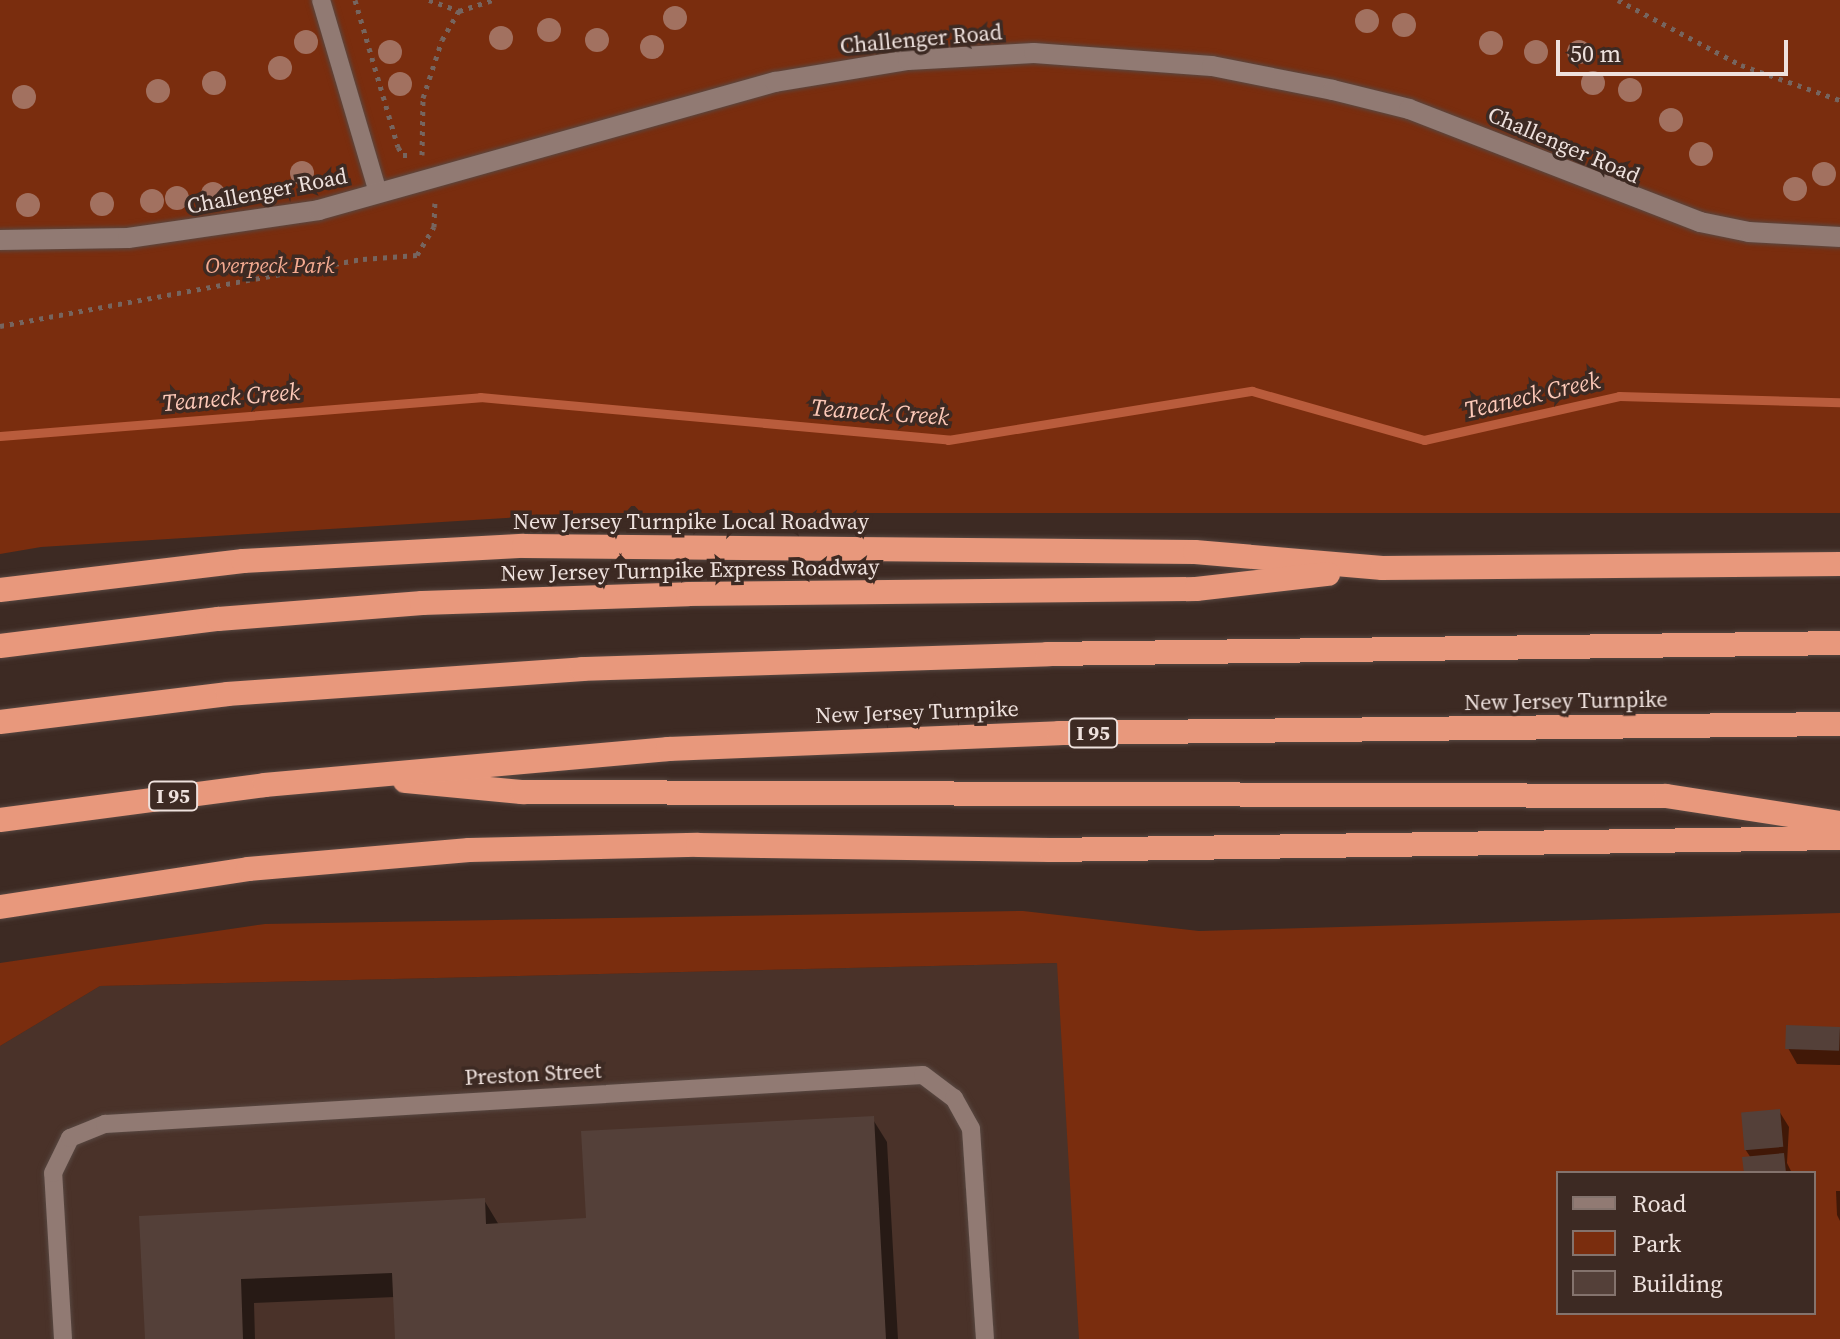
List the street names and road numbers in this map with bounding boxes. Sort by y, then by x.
street label: Challenger Road [839,19,1003,59]
street label: Challenger Road [1484,101,1644,189]
street label: Challenger Road [185,163,349,219]
street label: New Jersey Turnpike Local Roadway [513,509,869,535]
street label: New Jersey Turnpike Express Roadway [500,553,880,587]
street label: New Jersey Turnpike [1464,686,1668,716]
street label: New Jersey Turnpike [815,695,1019,729]
road number: I 95 [1067,717,1119,749]
road number: I 95 [147,780,199,812]
street label: Preston Street [464,1057,602,1091]

